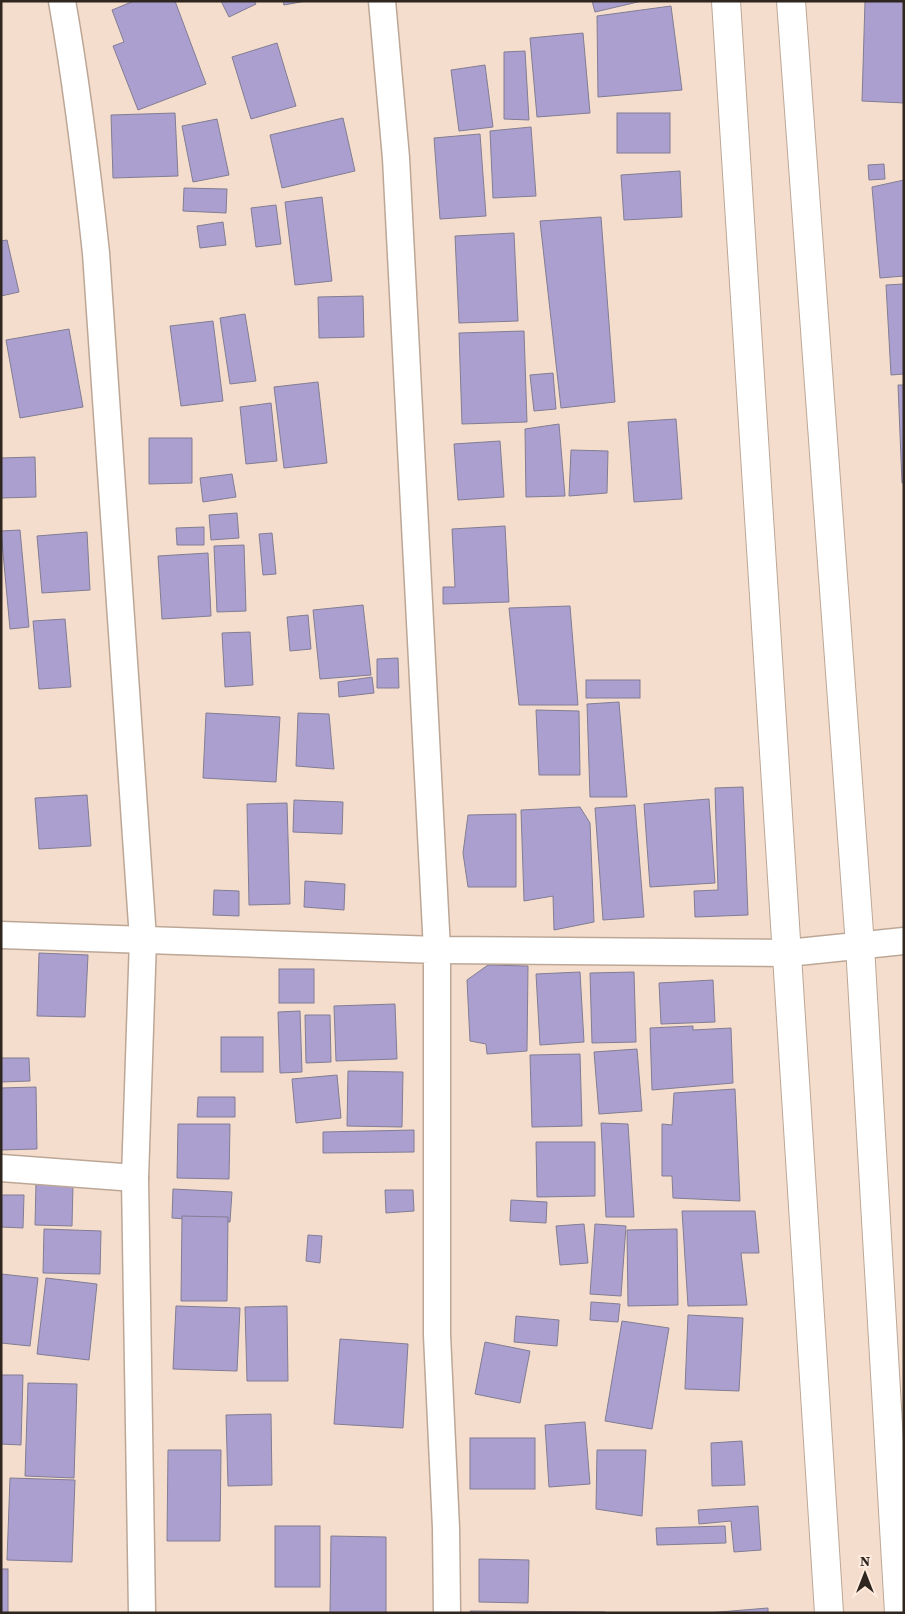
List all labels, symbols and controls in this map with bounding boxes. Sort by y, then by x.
north arrow [840,1549,890,1599]
text: N [860,1551,870,1571]

